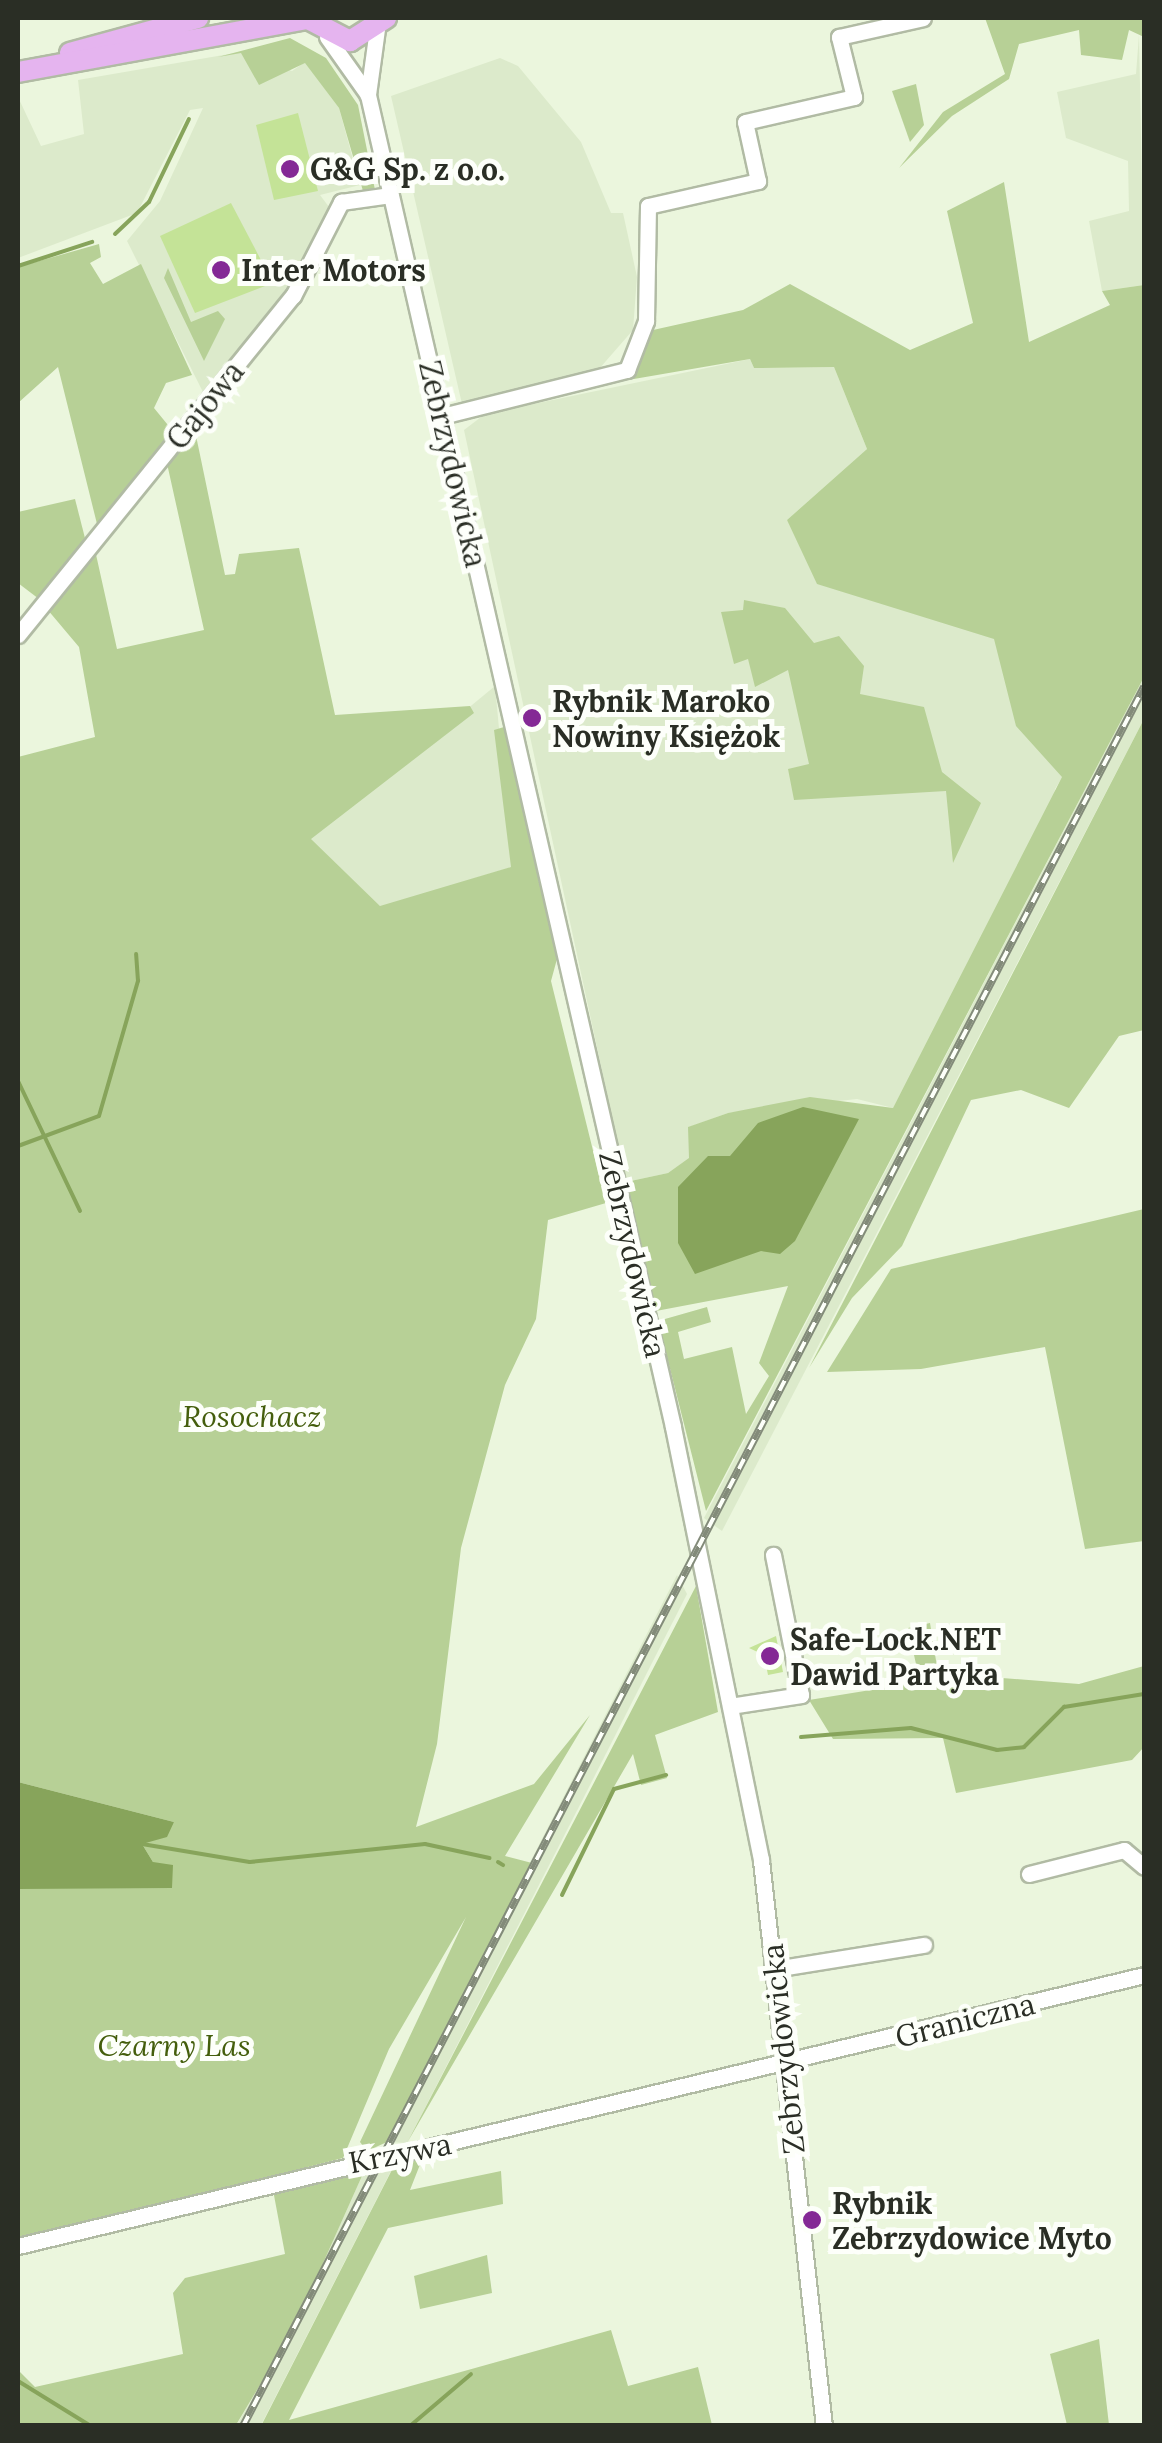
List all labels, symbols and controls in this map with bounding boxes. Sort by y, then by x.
place label: G&G Sp. z o.o. [310,151,505,187]
marker: G&G Sp. z o.o. [279,158,301,180]
place label: Inter Motors [241,252,426,288]
marker: Inter Motors [210,259,232,281]
street label: Gajowa [159,354,251,456]
street label: Zebrzydowicka [412,357,494,571]
place label: Rybnik Maroko Nowiny Księżok [552,683,780,754]
marker: Rybnik Maroko Nowiny Księżok [521,707,543,729]
street label: Zebrzydowicka [592,1147,674,1361]
park label: Rosochacz [183,1398,321,1434]
place label: Safe-Lock.NET Dawid Partyka [790,1621,1001,1692]
marker: Safe-Lock.NET Dawid Partyka [759,1645,781,1667]
street label: Zebrzydowicka [754,1942,812,2156]
street label: Graniczna [892,1985,1038,2055]
park label: Czarny Las [97,2027,251,2063]
street label: Krzywa [346,2125,454,2181]
place label: Rybnik Zebrzydowice Myto [832,2185,1112,2256]
marker: Rybnik Zebrzydowice Myto [801,2209,823,2231]

